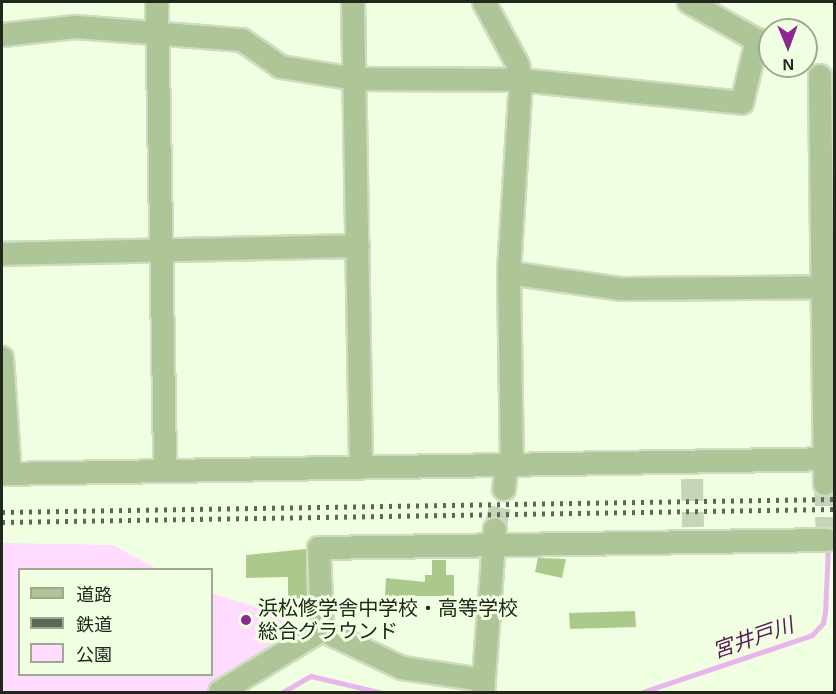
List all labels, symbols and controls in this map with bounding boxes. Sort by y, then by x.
north arrow [758,18,818,78]
text: N [782,56,794,73]
legend [18,568,213,676]
text: 道路 [76,585,112,605]
place label: 浜松修学舎中学校・高等学校 総合グラウンド [258,596,518,643]
water label: 宮井戸川 [709,612,797,664]
marker: 浜松修学舎中学校・高等学校 総合グラウンド [239,613,253,627]
text: 鉄道 [76,615,112,635]
text: 公園 [76,645,112,665]

